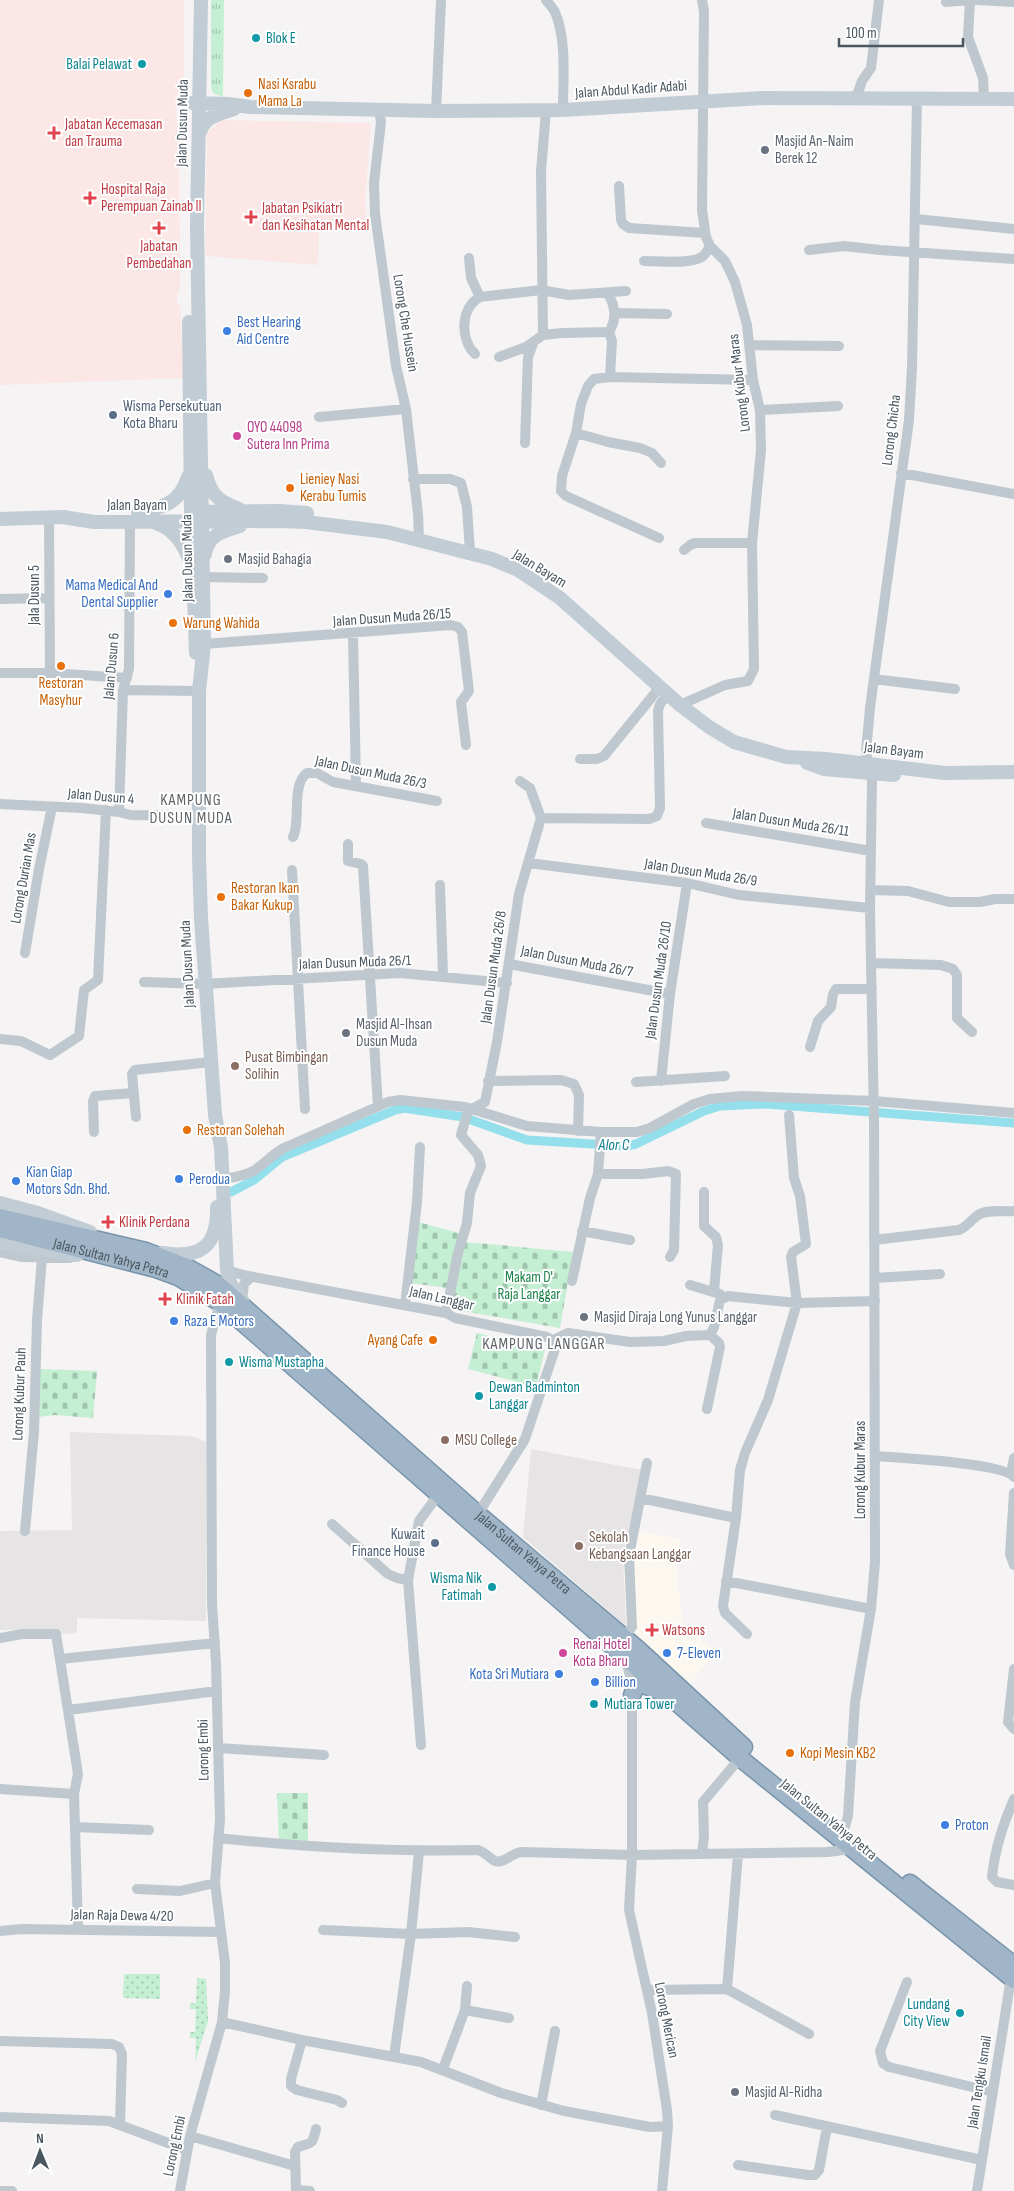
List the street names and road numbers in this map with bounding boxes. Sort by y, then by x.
street label: Jalan Abdul Kadir Adabi [573,76,688,103]
street label: Jalan Dusun Muda [172,79,193,168]
street label: Lorong Che Hussein [388,273,423,373]
street label: Lorong Kubur Maras [724,333,755,433]
street label: Lorong Chicha [878,393,905,467]
street label: Jalan Bayam [106,496,167,515]
street label: Jalan Dusun Muda [177,514,198,603]
street label: Jalan Bayam [508,544,570,592]
street label: Jala Dusun 5 [25,565,44,626]
street label: Jalan Dusun Muda 26/15 [331,604,452,631]
street label: Jalan Dusun 6 [99,632,124,701]
street label: Jalan Bayam [862,737,925,764]
street label: Jalan Dusun Muda 26/3 [313,751,428,794]
street label: Jalan Dusun 4 [66,784,135,809]
street label: Jalan Dusun Muda 26/11 [730,804,851,841]
street label: Lorong Durian Mas [6,831,41,925]
street label: Jalan Dusun Muda 26/9 [642,854,759,891]
street label: Jalan Dusun Muda 26/8 [476,909,511,1026]
street label: Jalan Dusun Muda [176,920,199,1009]
street label: Jalan Dusun Muda 26/10 [641,920,676,1041]
street label: Jalan Dusun Muda 26/7 [518,941,635,982]
street label: Jalan Dusun Muda 26/1 [298,951,412,974]
street label: Jalan Sultan Yahya Petra [50,1234,172,1283]
street label: Jalan Langgar [407,1282,477,1315]
street label: Lorong Kubur Pauh [8,1347,31,1441]
street label: Lorong Kubur Maras [851,1421,870,1519]
street label: Jalan Sultan Yahya Petra [471,1507,575,1599]
street label: Lorong Embi [193,1719,214,1781]
street label: Jalan Sultan Yahya Petra [776,1774,881,1864]
street label: Jalan Raja Dewa 4/20 [69,1905,174,1926]
street label: Lorong Merican [650,1981,683,2060]
street label: Jalan Tengku Ismail [963,2034,996,2131]
street label: Lorong Embi [159,2114,190,2178]

